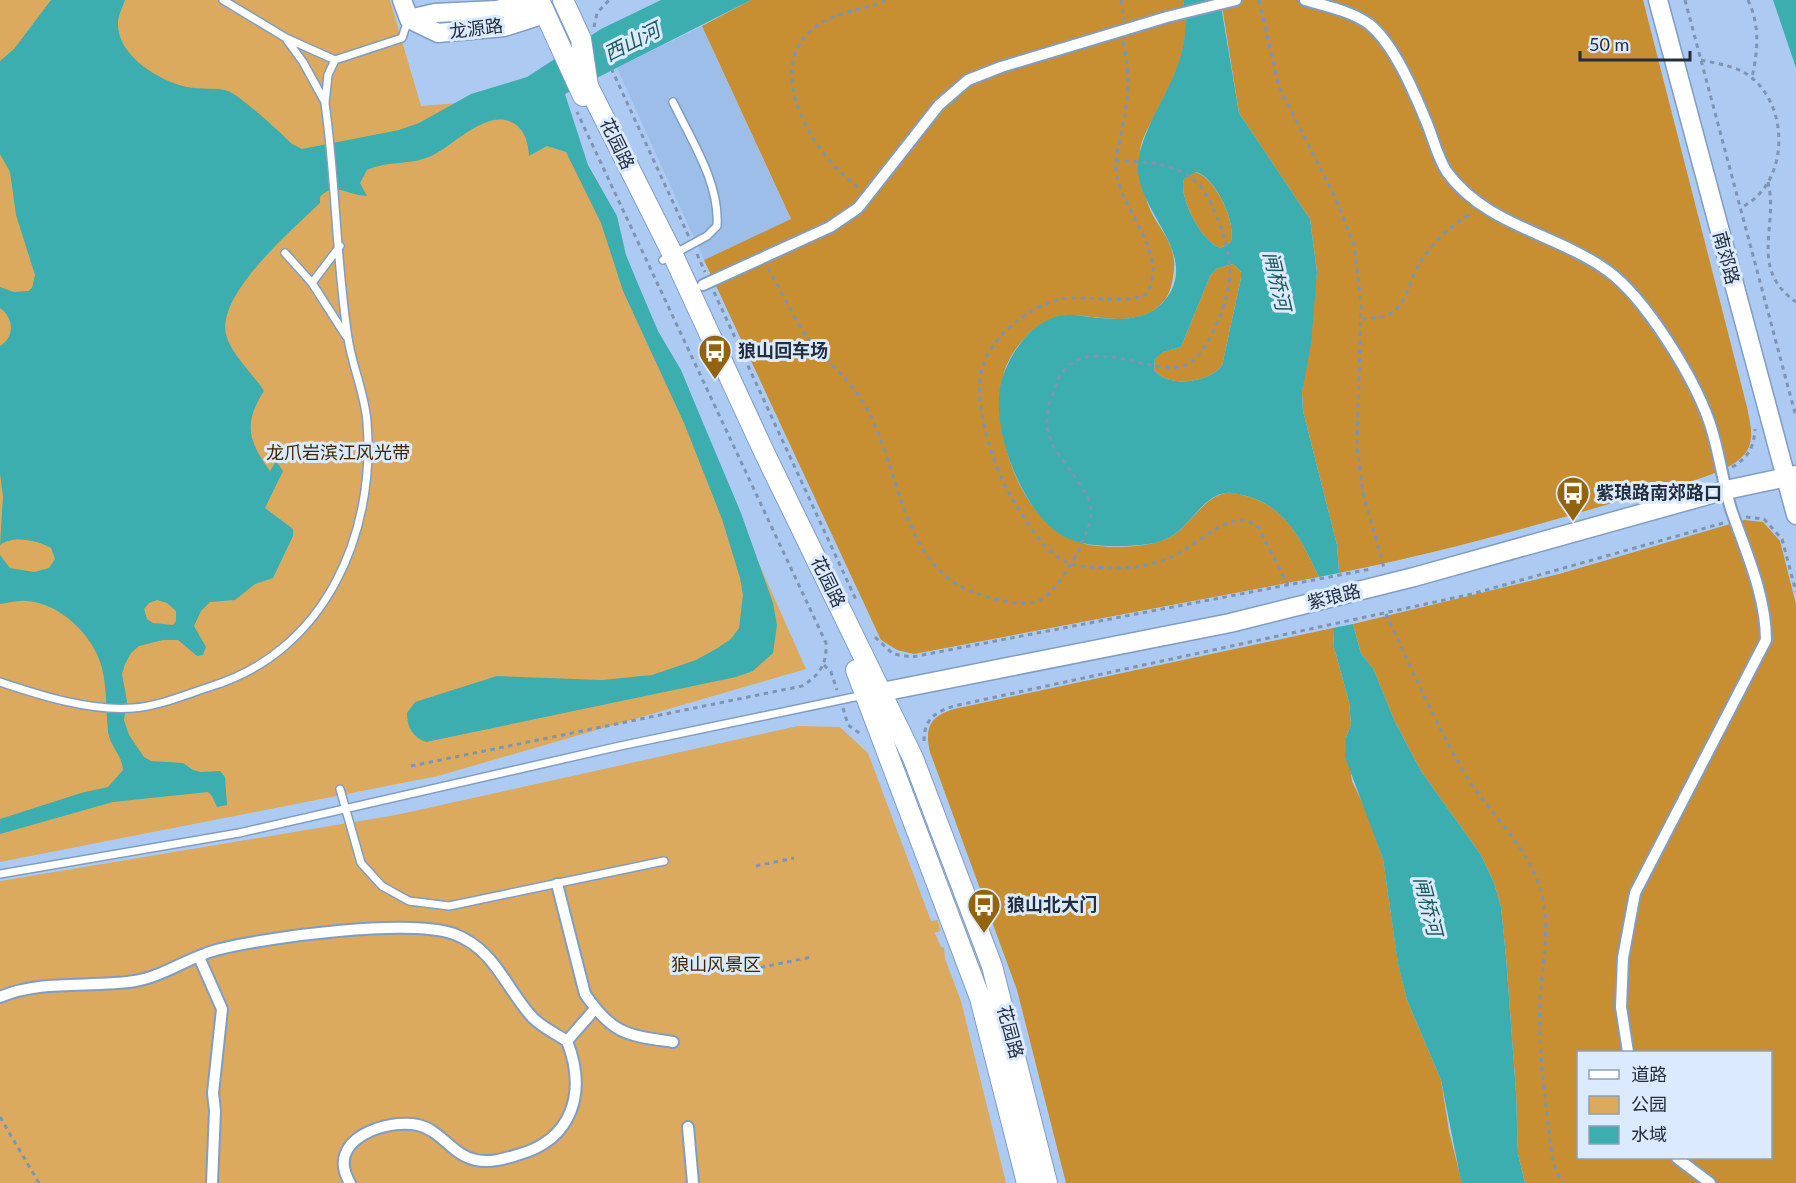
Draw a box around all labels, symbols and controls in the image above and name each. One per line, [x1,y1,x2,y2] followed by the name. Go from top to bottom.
[448,14,504,42] street label: 龙源路
[599,15,667,65] water label: 西山河
[1580,24,1690,62] scale bar
[1589,33,1629,55] text: 50 m
[596,114,640,173] street label: 花园路
[1709,229,1745,287] street label: 南郊路
[1260,249,1297,317] water label: 闸桥河
[697,333,733,380] bus stop icon: 狼山回车场
[738,339,828,361] place label: 狼山回车场
[266,441,410,463] park label: 龙爪岩滨江风光带
[1555,475,1591,522] bus stop icon: 紫琅路南郊路口
[1596,481,1722,503] place label: 紫琅路南郊路口
[807,552,851,611] street label: 花园路
[1305,579,1363,613] street label: 紫琅路
[1410,874,1449,942] water label: 闸桥河
[966,887,1002,934] bus stop icon: 狼山北大门
[1007,893,1097,915] place label: 狼山北大门
[671,953,761,975] park label: 狼山风景区
[993,1003,1029,1061] street label: 花园路
[1577,1051,1772,1159] legend
[1631,1063,1667,1085] text: 道路
[1631,1093,1667,1115] text: 公园
[1631,1123,1667,1145] text: 水域

